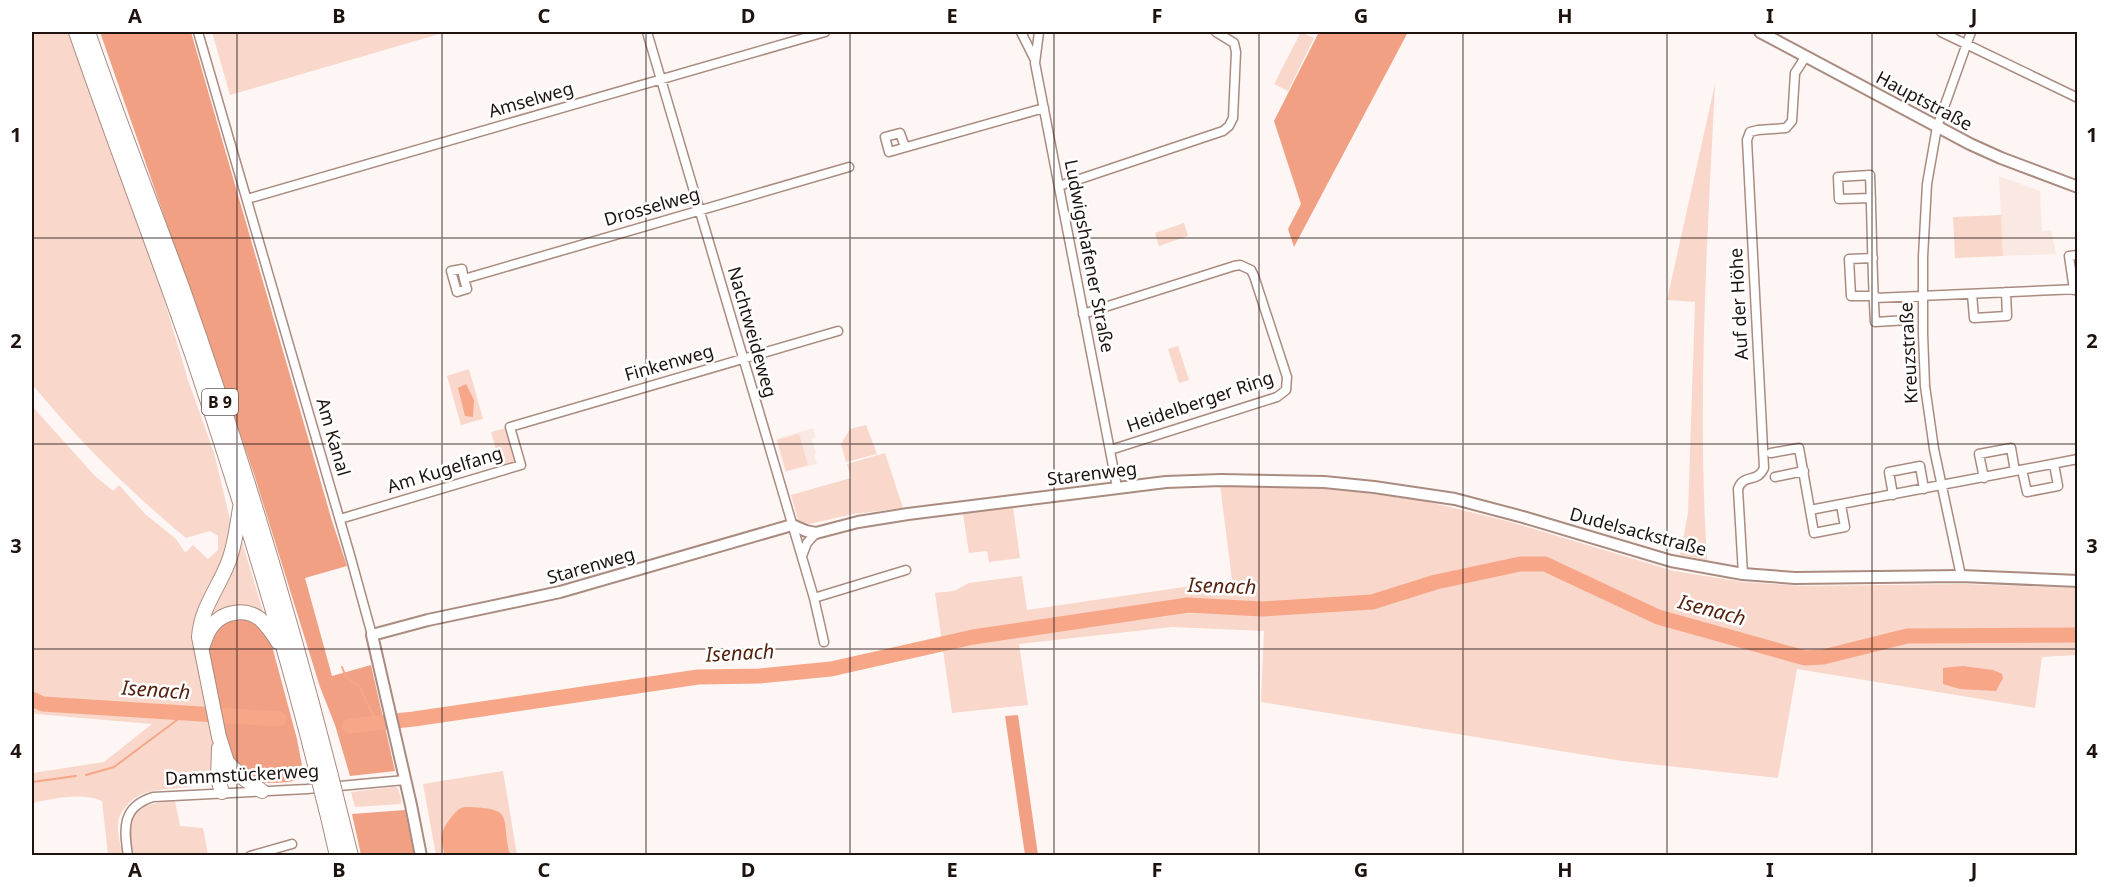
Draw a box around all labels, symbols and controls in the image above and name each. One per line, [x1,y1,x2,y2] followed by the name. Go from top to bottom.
[128,2,142,29] text: A
[332,2,346,29] text: B
[538,2,551,29] text: C
[741,2,755,29] text: D
[946,2,958,29] text: E
[1152,2,1162,29] text: F
[1354,2,1368,29] text: G
[1557,2,1573,29] text: H
[1766,2,1774,29] text: I
[1969,2,1977,29] text: J
[1872,65,1977,136] street label: Hauptstraße
[486,75,576,123] street label: Amselweg
[10,121,22,148] text: 1
[2086,121,2098,148] text: 1
[1059,157,1120,354] street label: Ludwigshafener Straße
[601,181,702,231] street label: Drosselweg
[1723,247,1753,361] street label: Auf der Höhe
[723,263,783,400] street label: Nachtweideweg
[1893,302,1923,404] street label: Kreuzstraße
[10,327,22,354] text: 2
[2086,327,2098,354] text: 2
[621,338,716,386] street label: Finkenweg
[1123,365,1276,437] street label: Heidelberger Ring
[202,389,238,415] road number: B 9
[311,395,357,479] street label: Am Kanal
[384,440,505,498] street label: Am Kugelfang
[1046,456,1138,490] street label: Starenweg
[1567,501,1709,561] street label: Dudelsackstraße
[10,532,22,559] text: 3
[2086,532,2098,559] text: 3
[544,541,637,589] street label: Starenweg
[1186,571,1257,600] water label: Isenach
[1674,587,1749,631] water label: Isenach
[704,637,775,668] water label: Isenach
[120,674,191,705] water label: Isenach
[10,737,22,764] text: 4
[2086,737,2098,764] text: 4
[164,758,320,790] street label: Dammstückerweg
[128,856,142,883] text: A
[332,856,346,883] text: B
[538,856,551,883] text: C
[741,856,755,883] text: D
[946,856,958,883] text: E
[1152,856,1162,883] text: F
[1354,856,1368,883] text: G
[1557,856,1573,883] text: H
[1766,856,1774,883] text: I
[1969,856,1977,883] text: J

